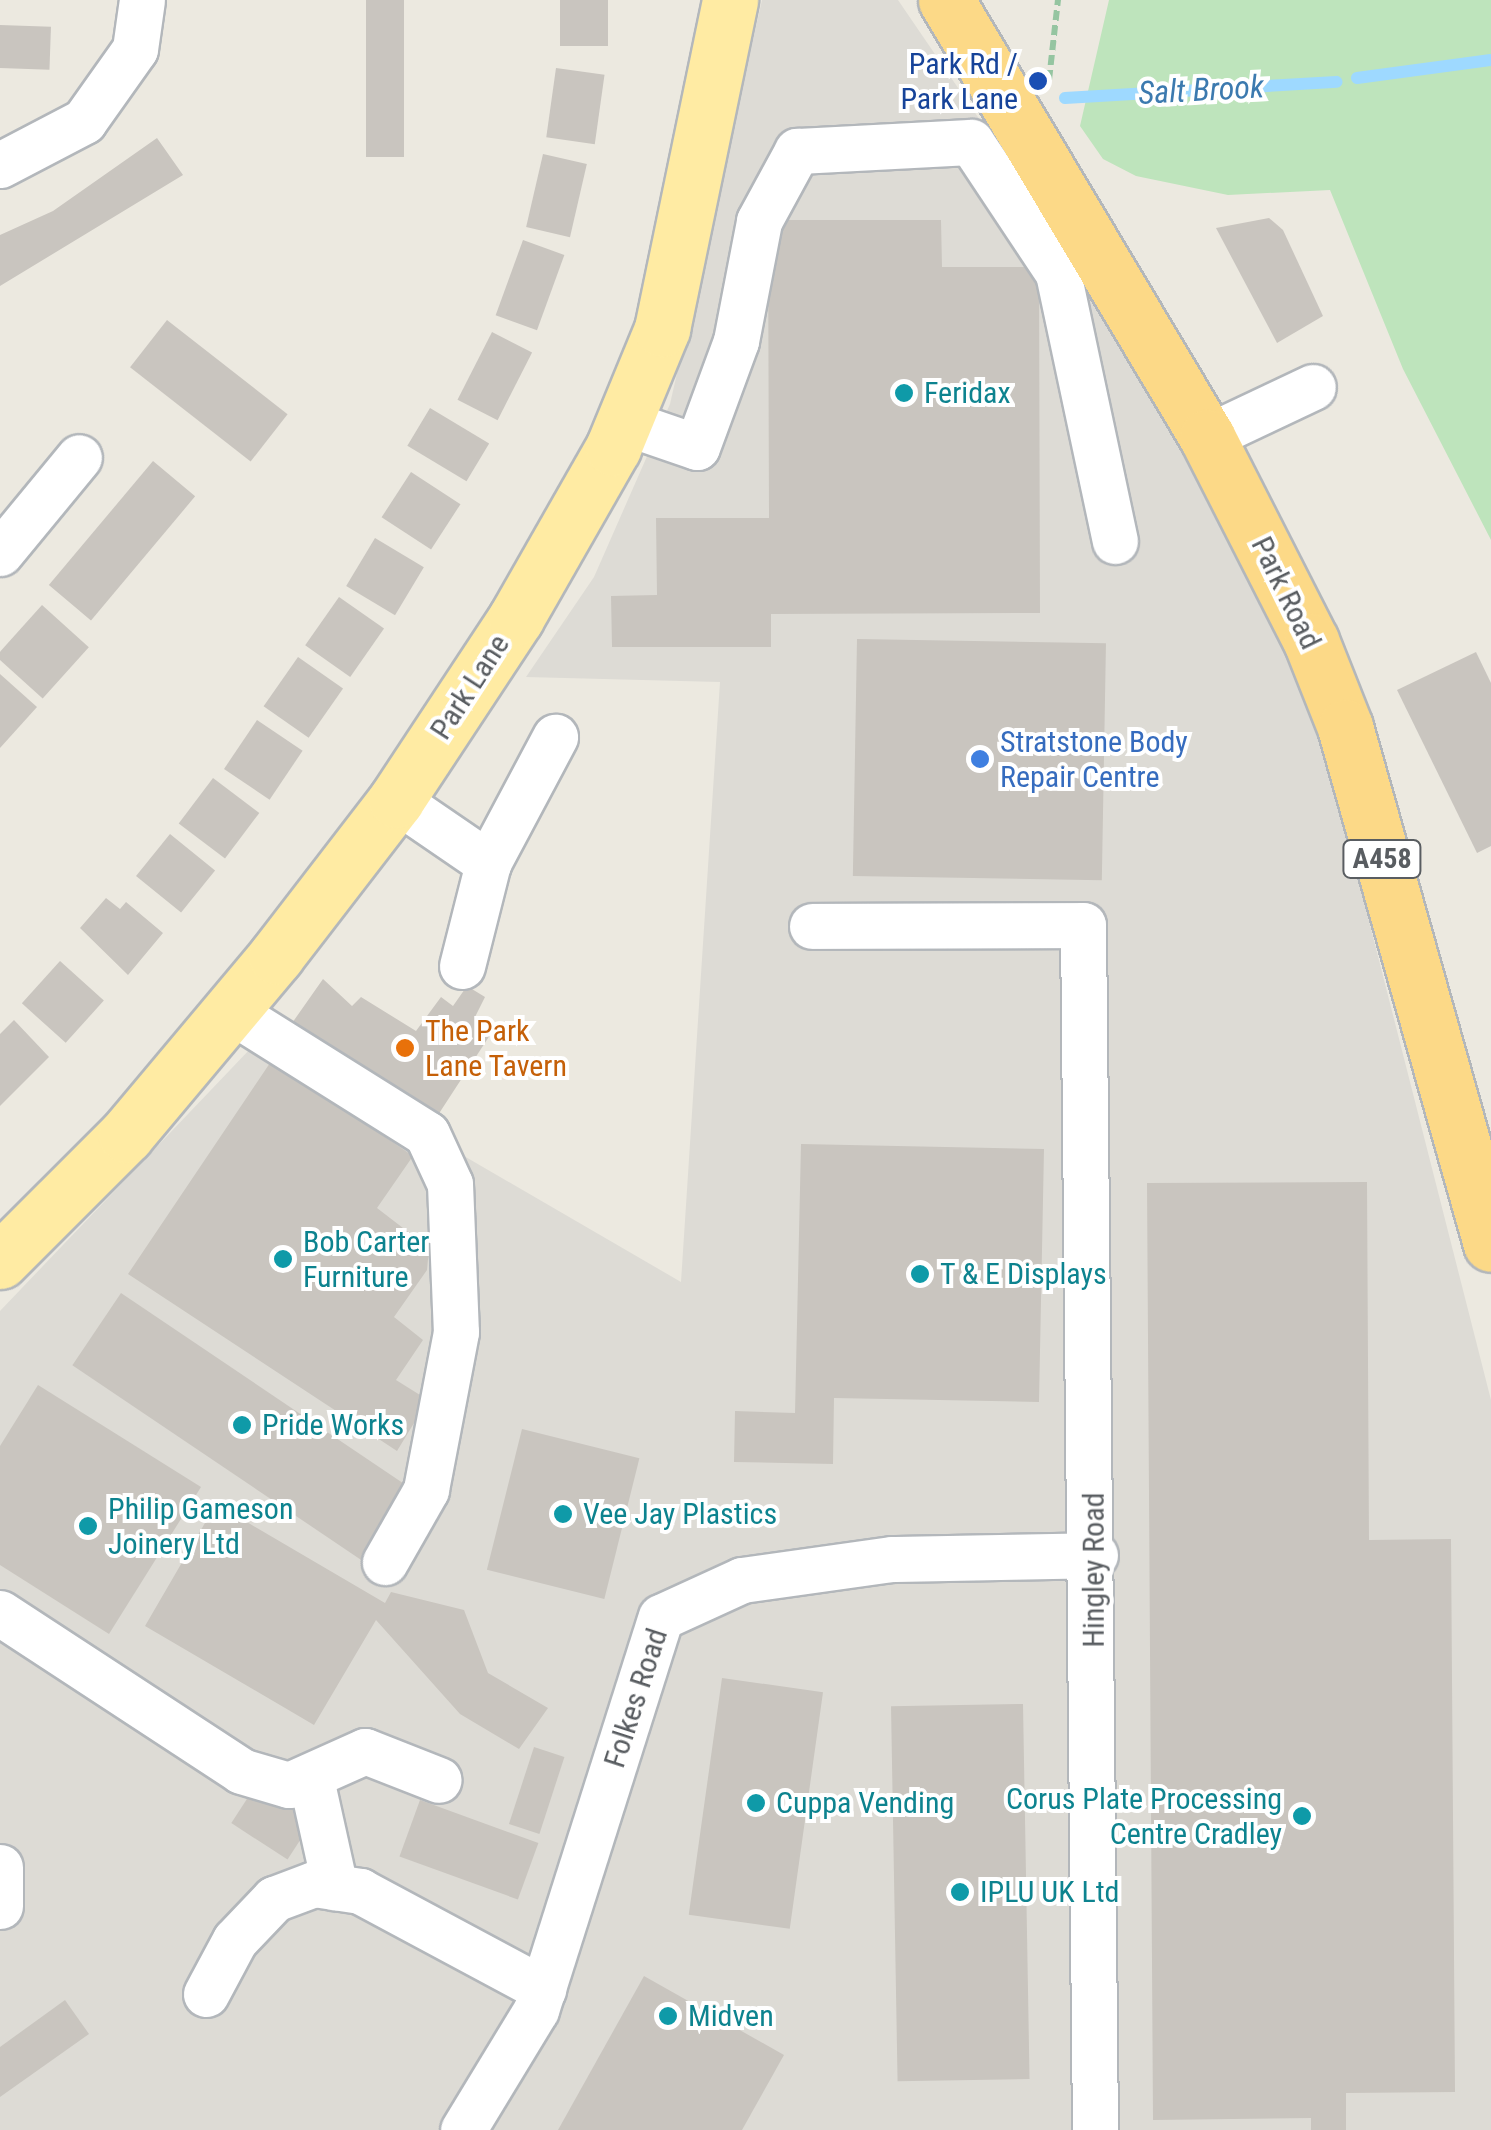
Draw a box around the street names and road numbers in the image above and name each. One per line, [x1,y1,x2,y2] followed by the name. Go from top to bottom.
[1243,531,1329,655] street label: Park Road
[423,628,517,746] street label: Park Lane
[1342,836,1422,882] road number: A458
[1076,1492,1112,1648] street label: Hingley Road
[597,1624,675,1772] street label: Folkes Road

